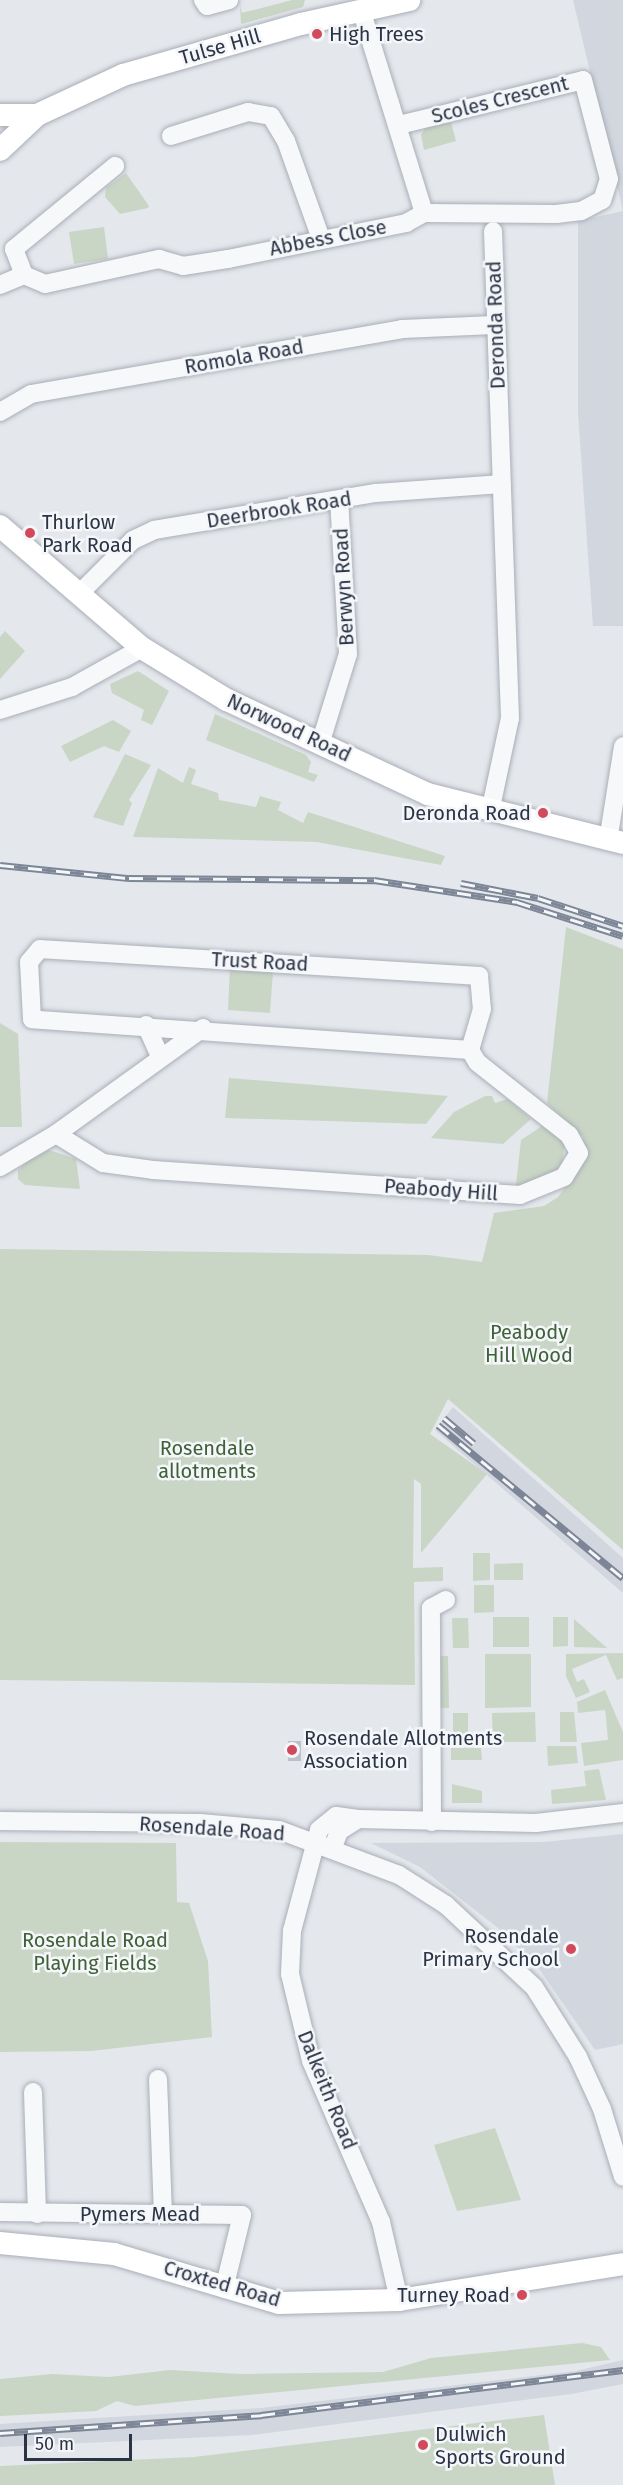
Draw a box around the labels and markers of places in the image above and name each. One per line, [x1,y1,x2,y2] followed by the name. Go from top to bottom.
[329,22,424,46] place label: High Trees
[310,27,324,41] marker: High Trees
[42,510,133,557] place label: Thurlow Park Road
[23,526,37,540] marker: Thurlow Park Road
[402,801,531,825] place label: Deronda Road
[536,806,550,820] marker: Deronda Road
[304,1726,502,1773] place label: Rosendale Allotments Association
[285,1743,299,1757] marker: Rosendale Allotments Association
[422,1925,559,1972] place label: Rosendale Primary School
[564,1942,578,1956] marker: Rosendale Primary School
[397,2283,510,2307] place label: Turney Road
[515,2288,529,2302] marker: Turney Road
[435,2422,566,2469] place label: Dulwich Sports Ground
[416,2438,430,2452] marker: Dulwich Sports Ground

